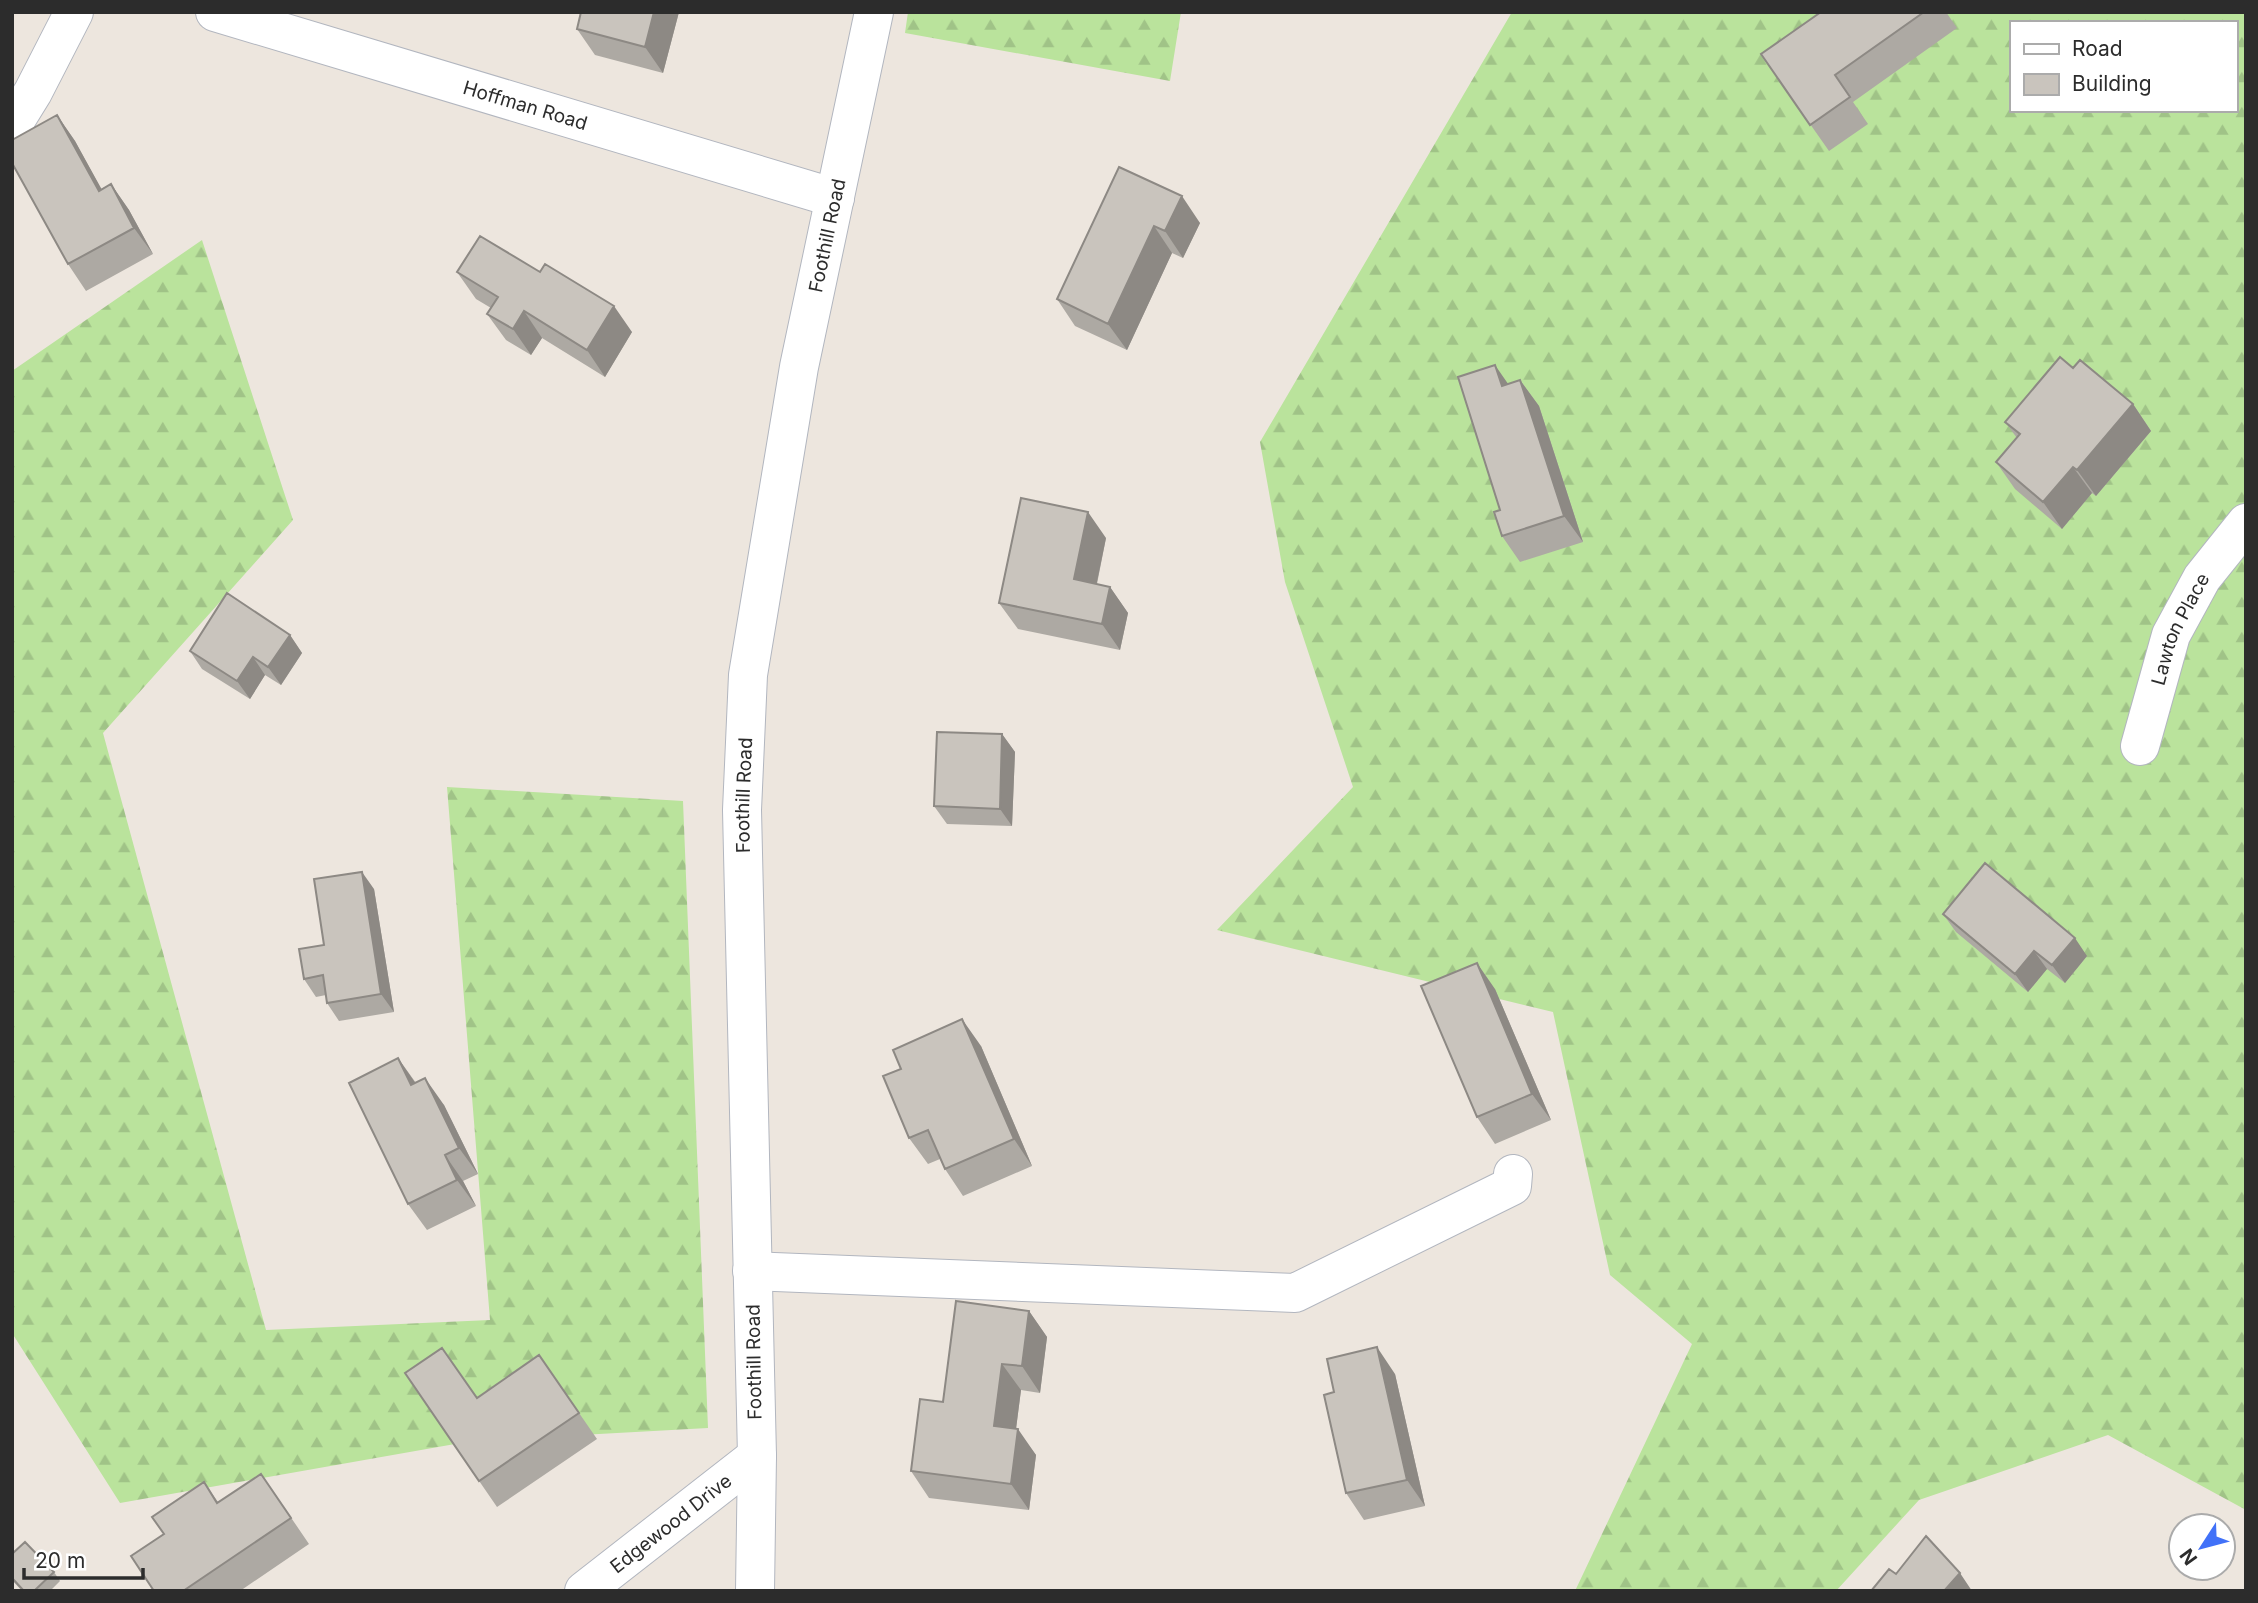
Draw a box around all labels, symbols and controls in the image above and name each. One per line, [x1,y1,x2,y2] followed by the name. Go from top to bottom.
[2010,21,2237,112] legend
[2072,36,2123,61] text: Road
[2072,71,2152,96] text: Building
[460,76,590,135] street label: Hoffman Road
[804,176,850,294] street label: Foothill Road
[2146,569,2214,688] street label: Lawton Place
[730,737,757,853] street label: Foothill Road
[741,1304,767,1420] street label: Foothill Road
[605,1469,736,1578] street label: Edgewood Drive
[2167,1512,2237,1582] north arrow
[24,1536,144,1580] scale bar
[2175,1544,2202,1569] text: N
[35,1548,85,1573] text: 20 m

